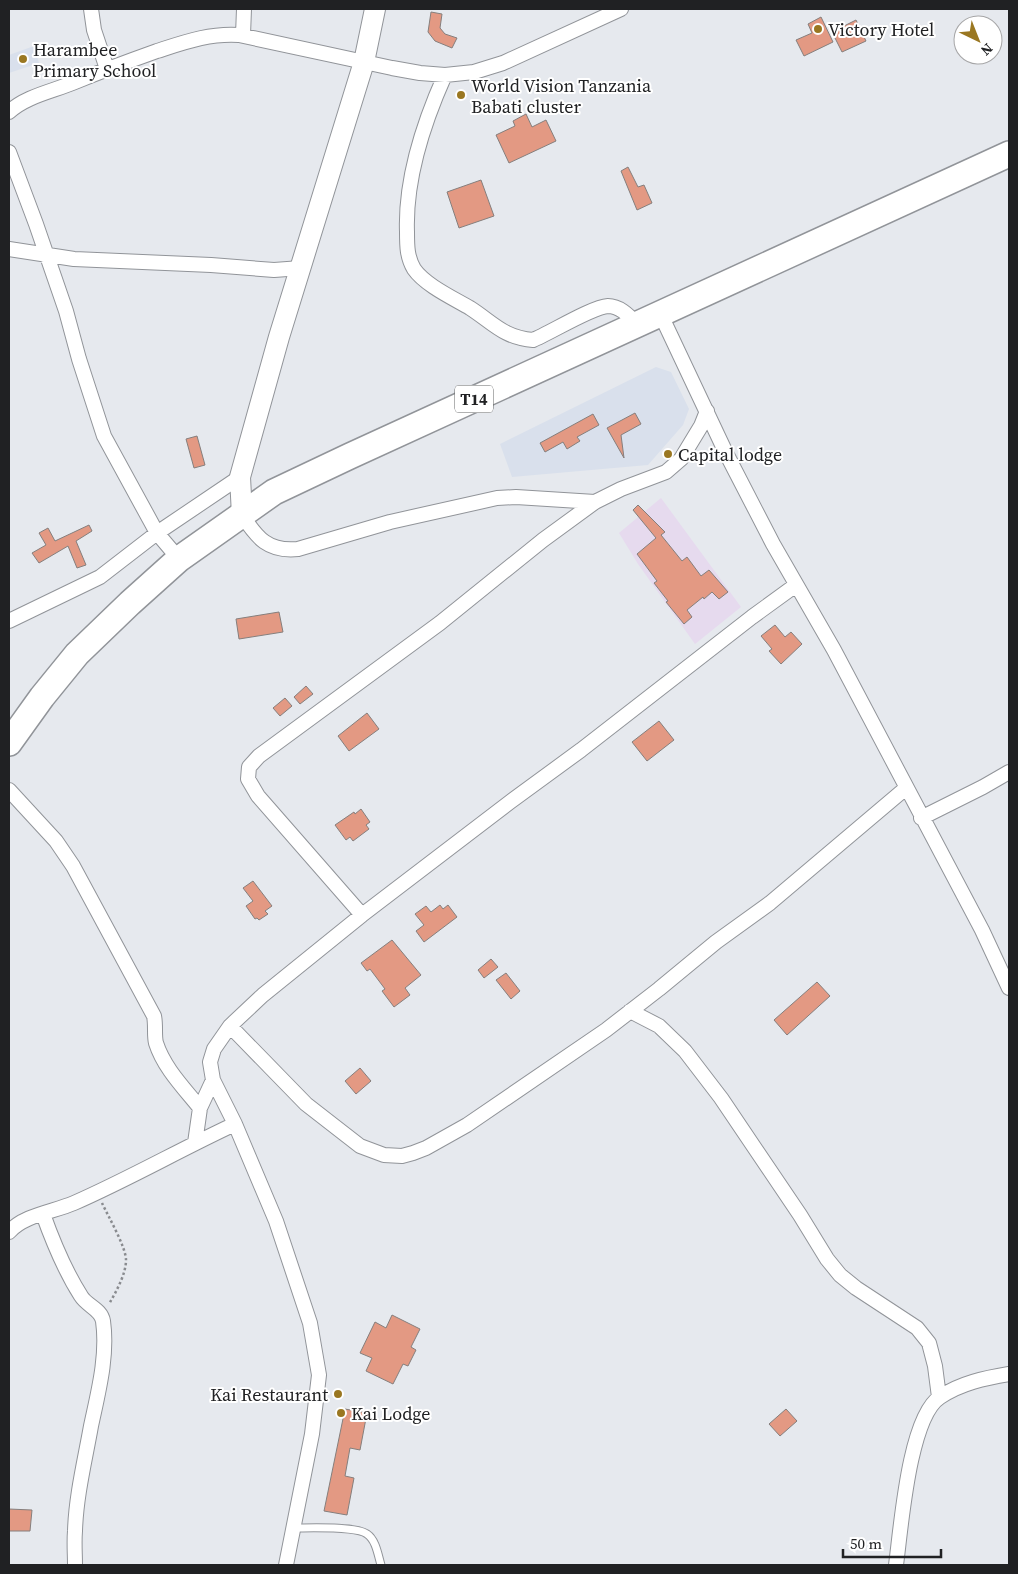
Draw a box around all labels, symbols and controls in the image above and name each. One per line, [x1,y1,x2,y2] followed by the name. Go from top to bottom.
[953,15,1003,65] north arrow
[828,17,934,42] place label: Victory Hotel
[812,23,824,35] marker: Victory Hotel
[33,37,156,83] place label: Harambee Primary School
[976,39,997,60] text: N
[17,53,29,65] marker: Harambee Primary School
[471,73,652,119] place label: World Vision Tanzania Babati cluster
[455,89,467,101] marker: World Vision Tanzania Babati cluster
[455,386,493,412] road number: T14
[678,442,782,467] place label: Capital lodge
[662,448,674,460] marker: Capital lodge
[210,1382,328,1407] place label: Kai Restaurant
[332,1388,344,1400] marker: Kai Restaurant
[351,1401,431,1426] place label: Kai Lodge
[335,1407,347,1419] marker: Kai Lodge
[843,1526,940,1558] scale bar
[850,1533,882,1554] text: 50 m

